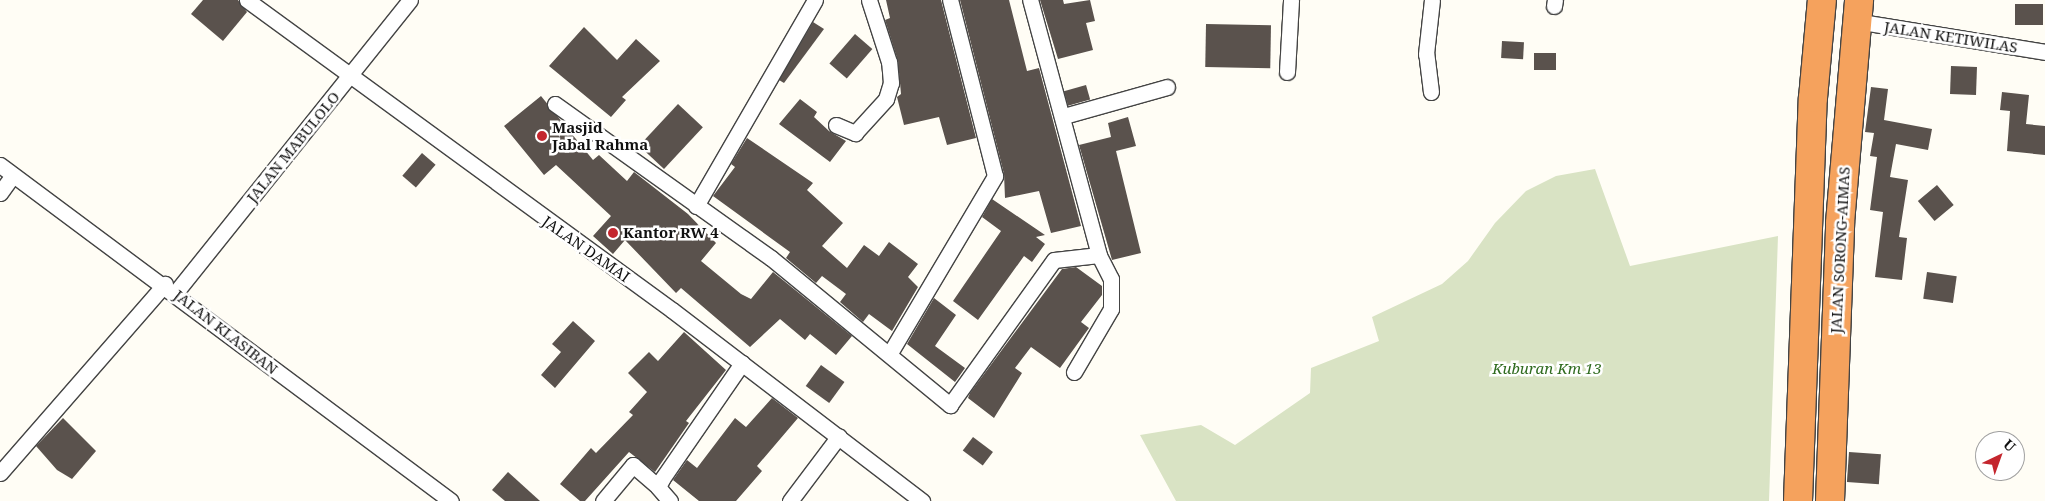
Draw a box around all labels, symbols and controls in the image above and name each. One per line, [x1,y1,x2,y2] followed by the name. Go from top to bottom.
[1883,18,2019,56] street label: JALAN KETIWILAS
[243,88,343,206] street label: JALAN MABULOLO
[552,118,648,153] place label: Masjid Jabal Rahma
[536,130,548,142] marker: Masjid Jabal Rahma
[1827,166,1853,334] street label: JALAN SORONG-AIMAS
[539,212,633,286] street label: JALAN DAMAI
[623,224,719,242] place label: Kantor RW 4
[607,227,619,239] marker: Kantor RW 4
[170,286,282,378] street label: JALAN KLASIBAN
[1492,360,1602,378] park label: Kuburan Km 13
[1975,431,2025,481] north arrow
[1999,435,2020,456] text: U

